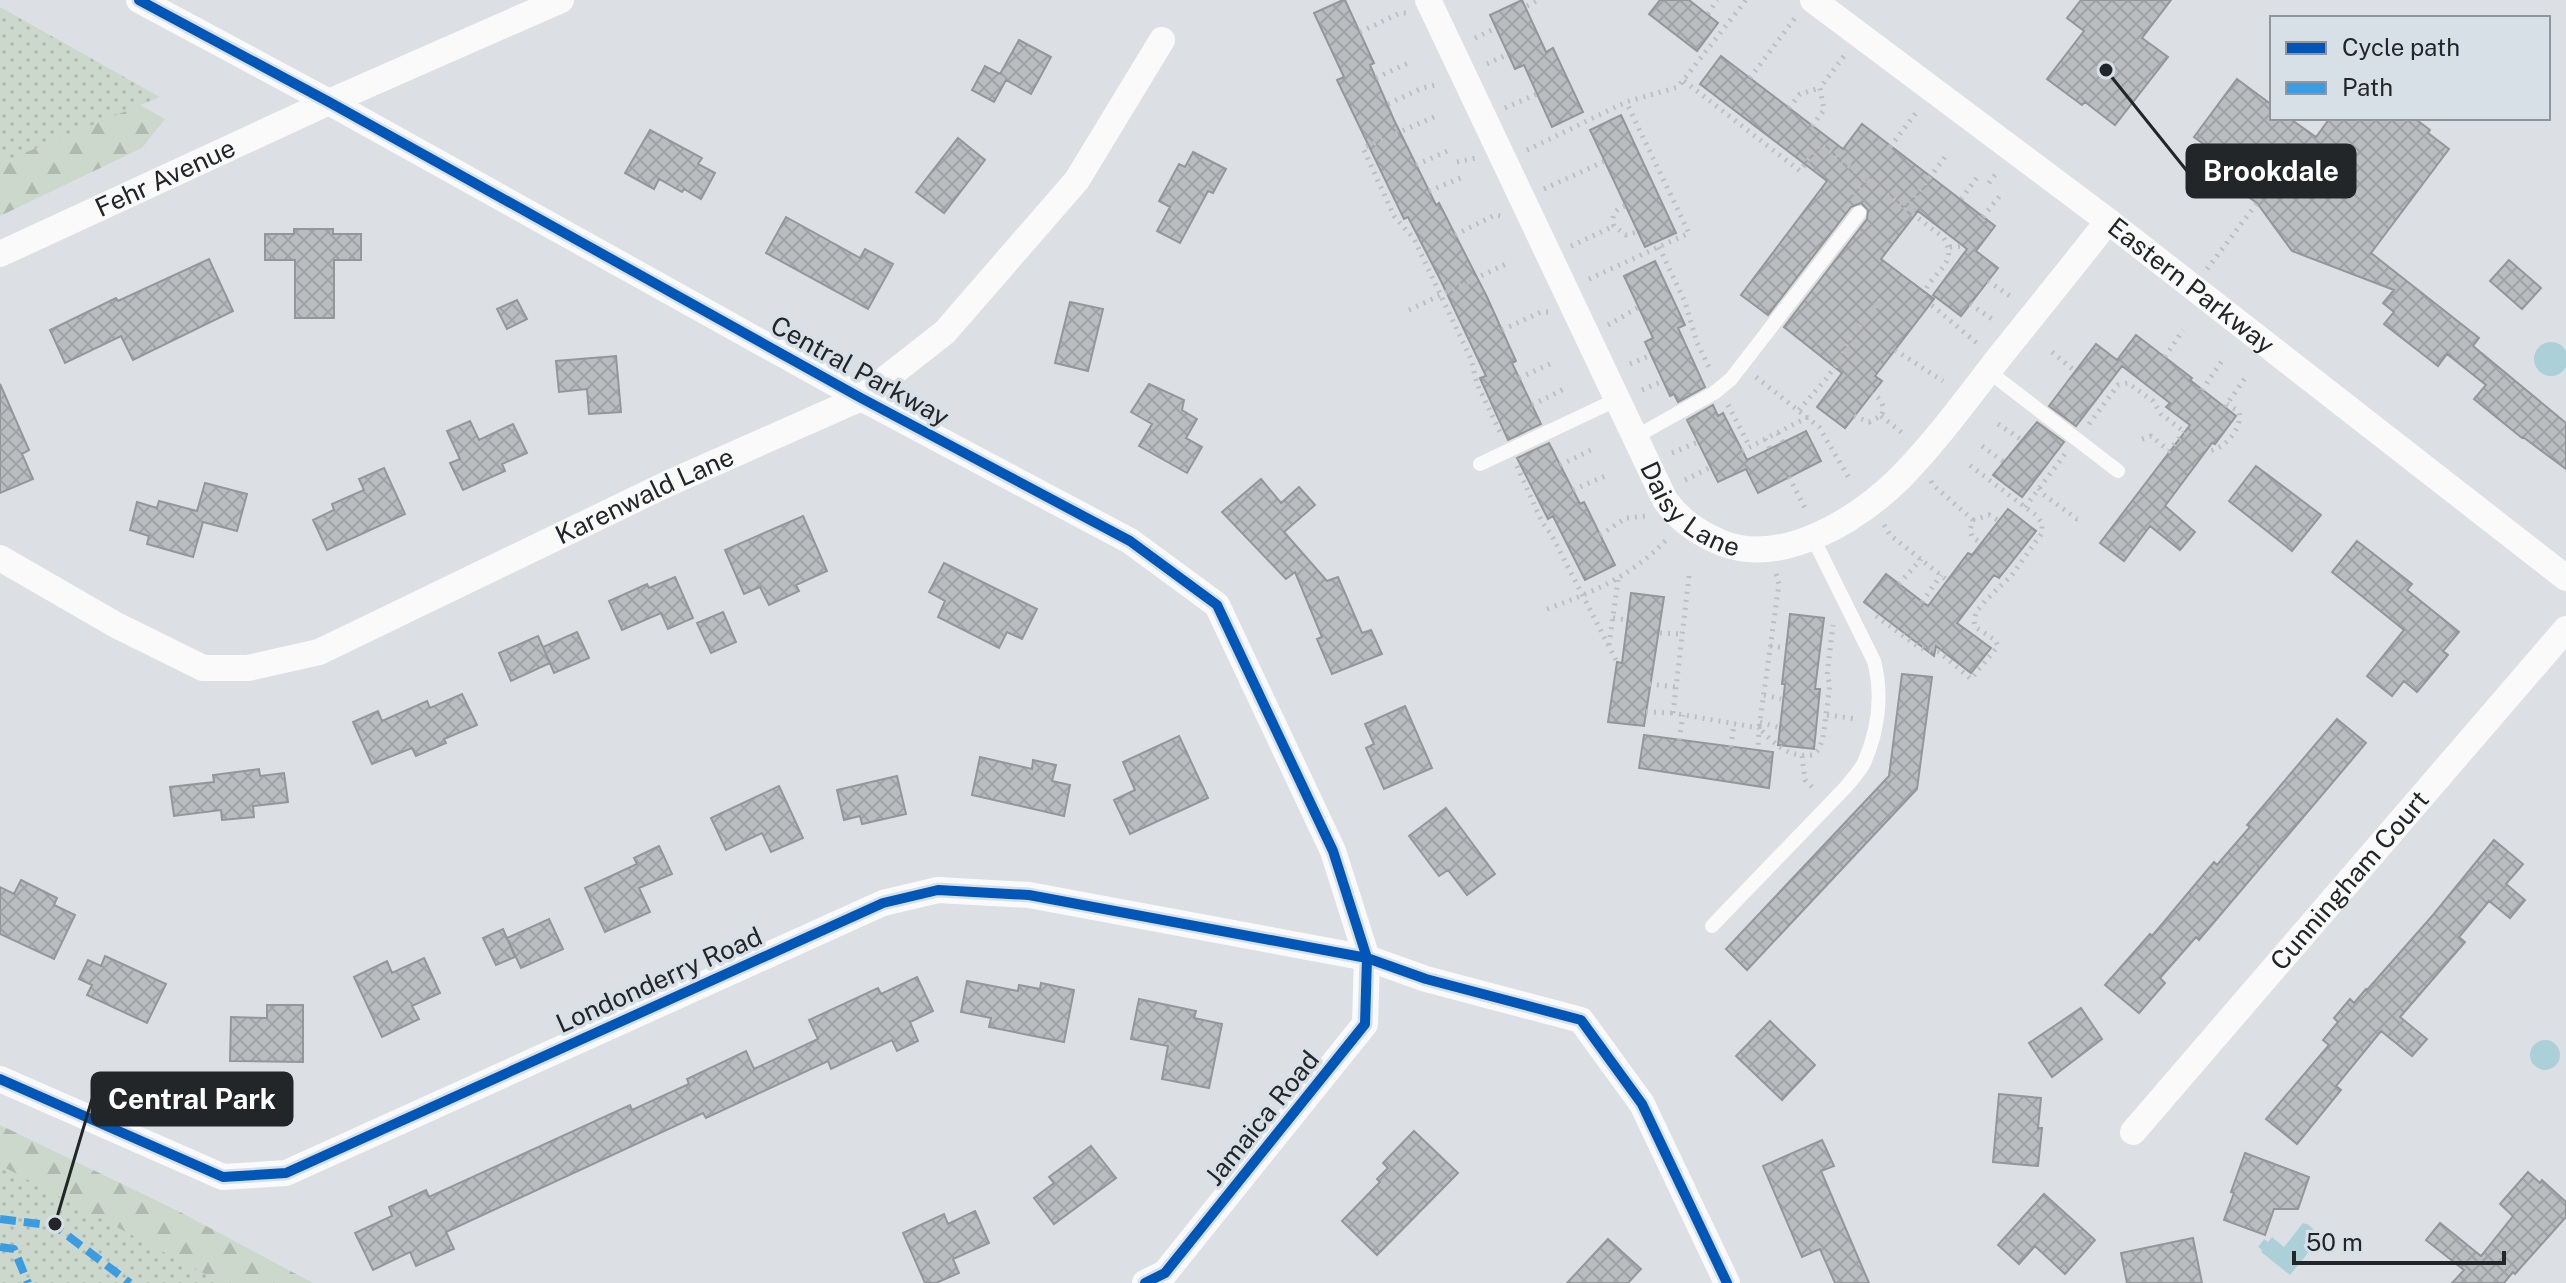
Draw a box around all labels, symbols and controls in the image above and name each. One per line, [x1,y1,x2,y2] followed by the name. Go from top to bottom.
[2270,16,2550,120] legend
[2342,33,2460,61] text: Cycle path
[2342,73,2393,101] text: Path
[90,132,240,223] street label: Fehr Avenue
[2187,145,2355,197] callout: Brookdale
[2203,154,2339,187] text: Brookdale
[2102,211,2281,360] street label: Eastern Parkway
[766,309,955,432] street label: Central Parkway
[550,440,738,551] street label: Karenwald Lane
[1634,456,1743,563] street label: Daisy Lane
[2263,784,2435,976] street label: Cunningham Court
[551,920,767,1039] street label: Londonderry Road
[1198,1044,1325,1191] street label: Jamaica Road
[92,1073,292,1125] callout: Central Park
[108,1082,276,1115] text: Central Park
[2294,1215,2504,1265] scale bar
[2306,1228,2363,1256] text: 50 m

